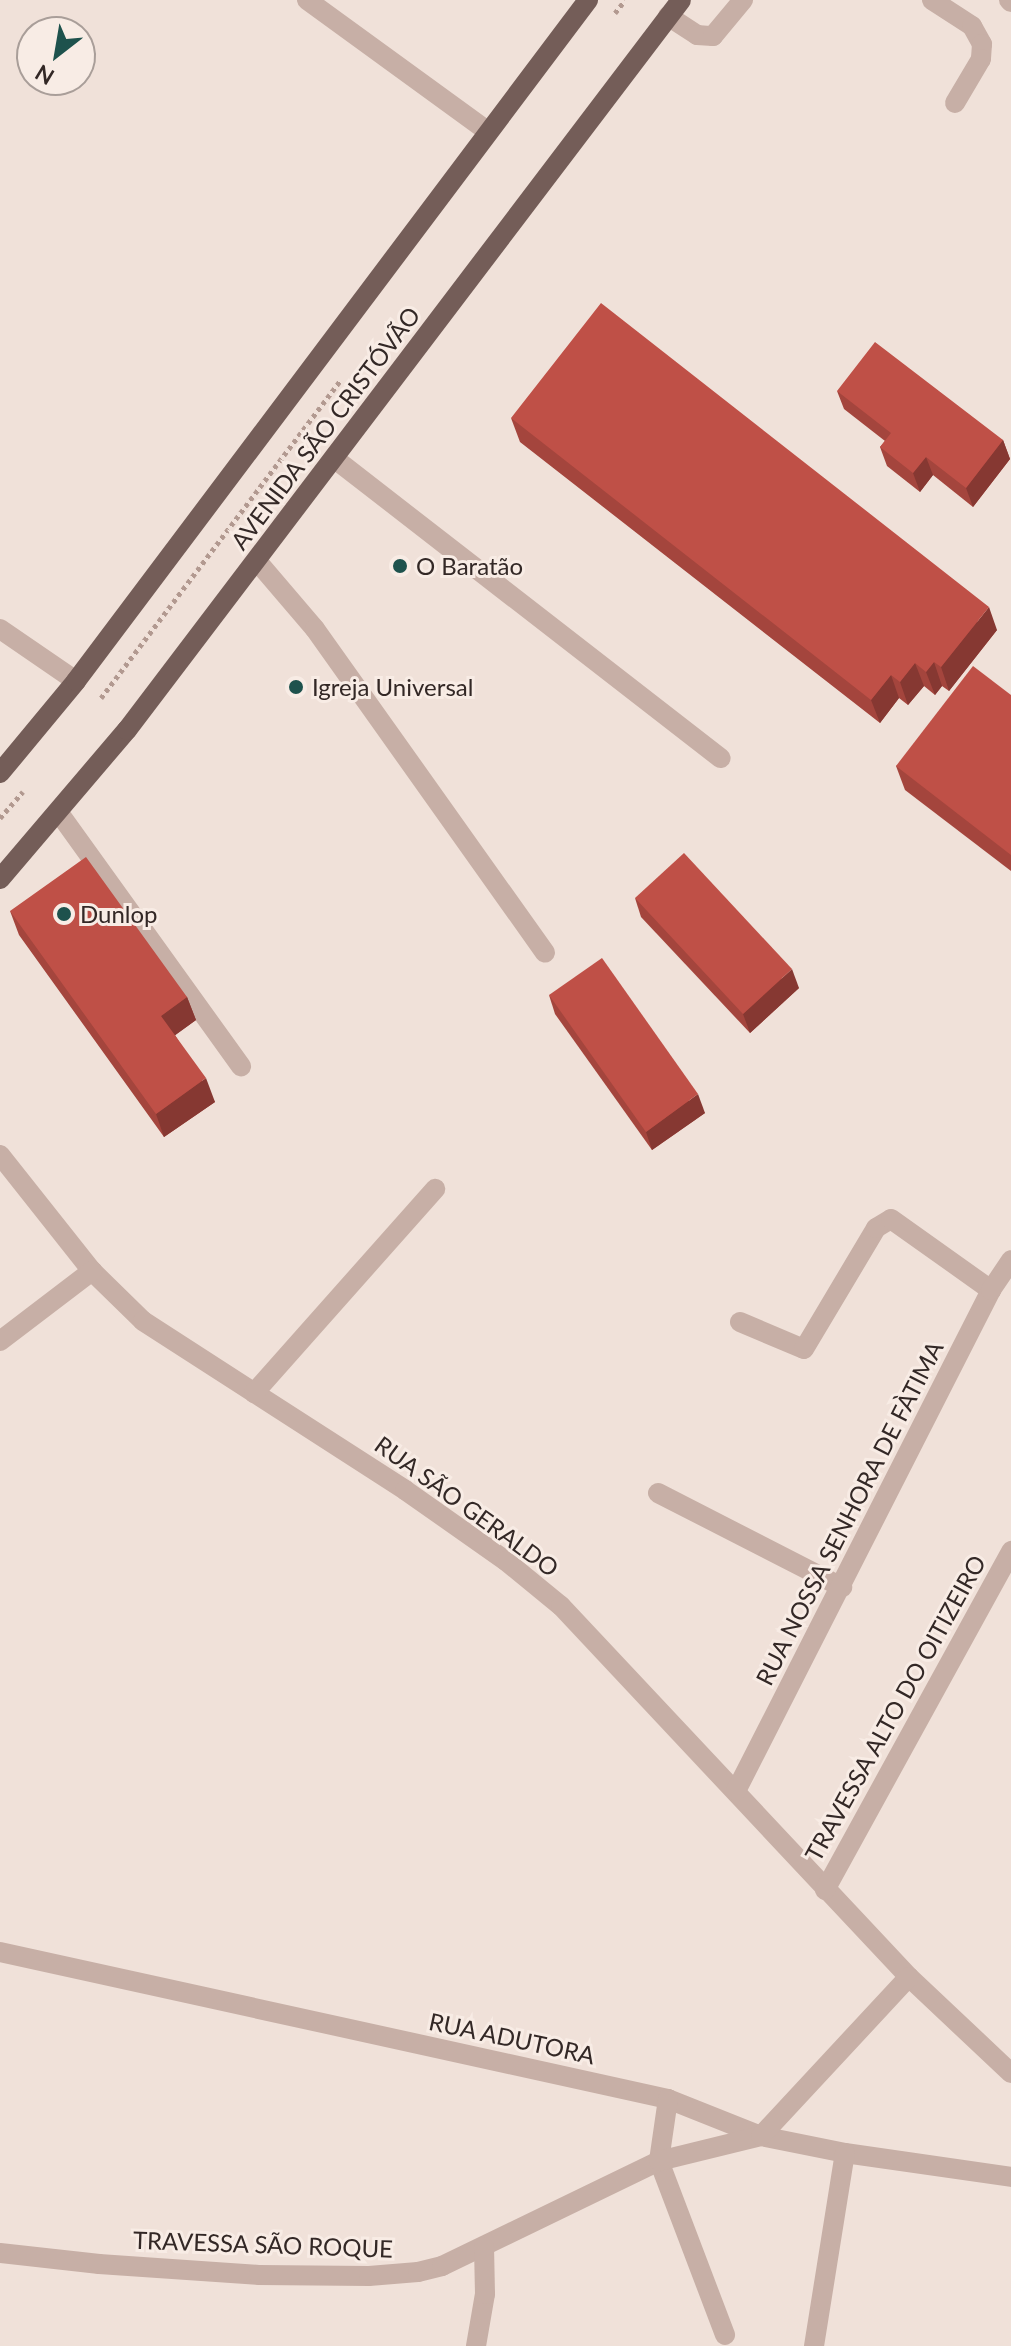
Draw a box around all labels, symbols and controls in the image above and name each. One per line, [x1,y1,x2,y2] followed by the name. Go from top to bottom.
[16,16,96,96] north arrow
[30,59,59,91] text: N
[224,301,426,555] street label: AVENIDA SÃO CRISTÓVÃO
[416,552,523,580] place label: O Baratão
[391,557,409,575] marker: O Baratão
[312,673,473,701] place label: Igreja Universal
[287,678,305,696] marker: Igreja Universal
[80,900,158,928] place label: Dunlop
[55,905,73,923] marker: Dunlop
[749,1335,949,1691] street label: RUA NOSSA SENHORA DE FÀTIMA
[369,1429,565,1583] street label: RUA SÃO GERALDO
[798,1549,992,1867] street label: TRAVESSA ALTO DO OITIZEIRO
[426,2006,598,2070] street label: RUA ADUTORA
[132,2225,394,2263] street label: TRAVESSA SÃO ROQUE

